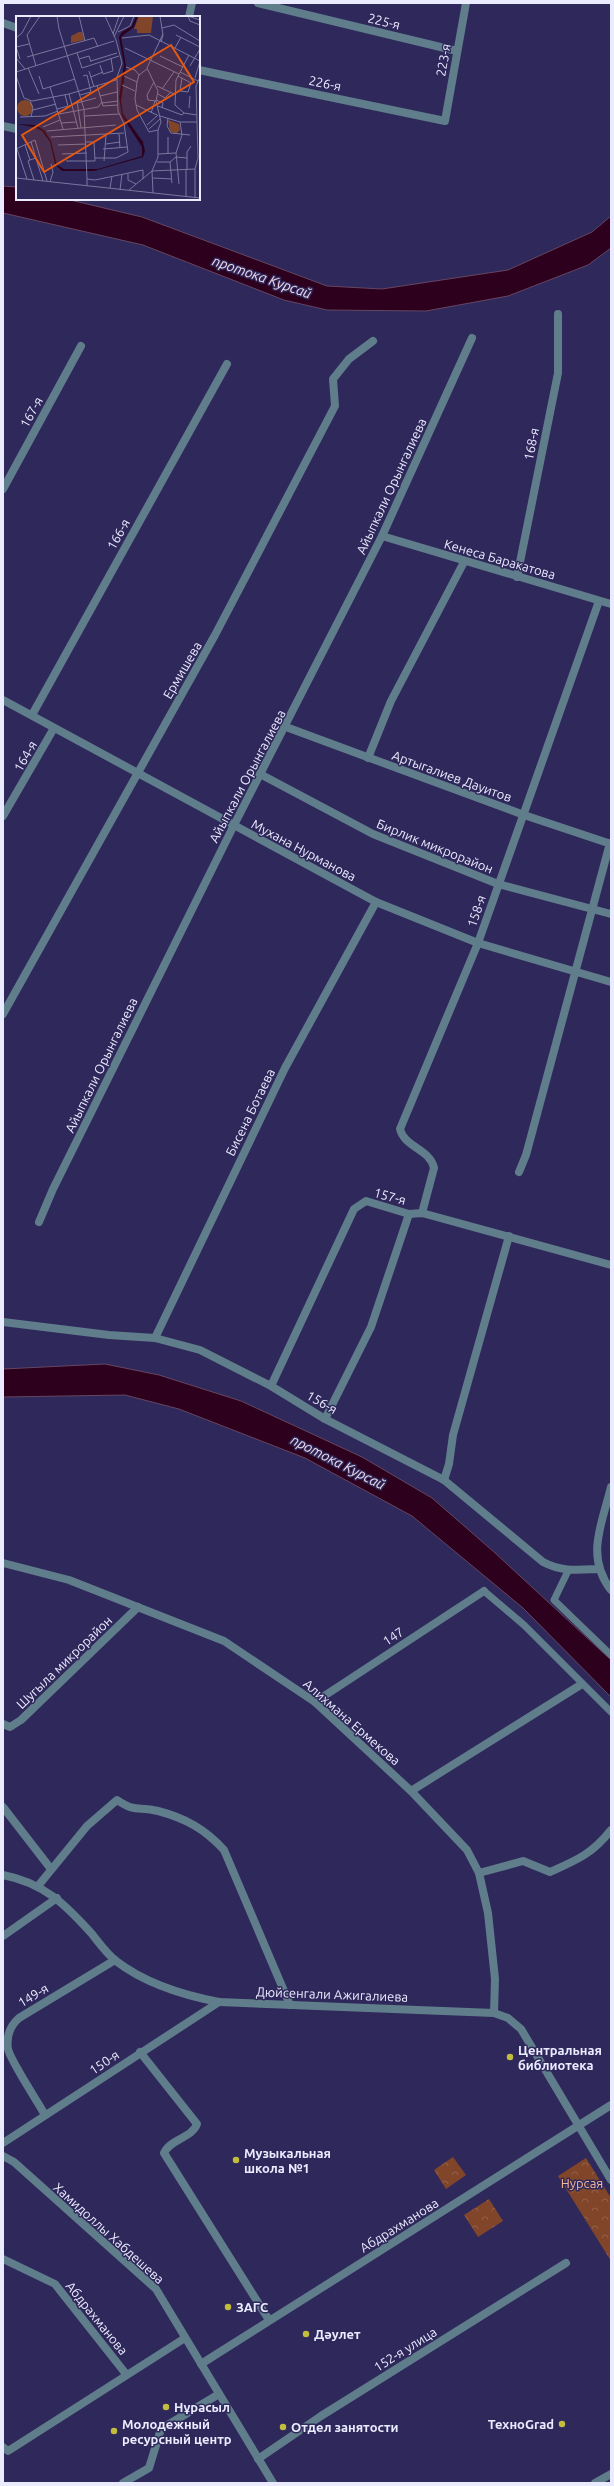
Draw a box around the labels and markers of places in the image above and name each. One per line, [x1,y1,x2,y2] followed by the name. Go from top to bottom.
[518,2043,602,2072] place label: Центральная библиотека
[505,2052,515,2062] marker: Центральная библиотека
[244,2146,331,2175] place label: Музыкальная школа №1
[231,2155,241,2165] marker: Музыкальная школа №1
[236,2300,269,2314] place label: ЗАГС
[223,2302,233,2312] marker: ЗАГС
[314,2327,361,2341] place label: Дәулет
[301,2329,311,2339] marker: Дәулет
[174,2400,230,2414] place label: Нұрасыл
[161,2402,171,2412] marker: Нұрасыл
[122,2417,232,2446] place label: Молодежный ресурсный центр
[488,2417,554,2431] place label: ТехноGrad
[557,2419,567,2429] marker: ТехноGrad
[291,2420,398,2434] place label: Отдел занятости
[278,2422,288,2432] marker: Отдел занятости
[109,2426,119,2436] marker: Молодежный ресурсный центр

